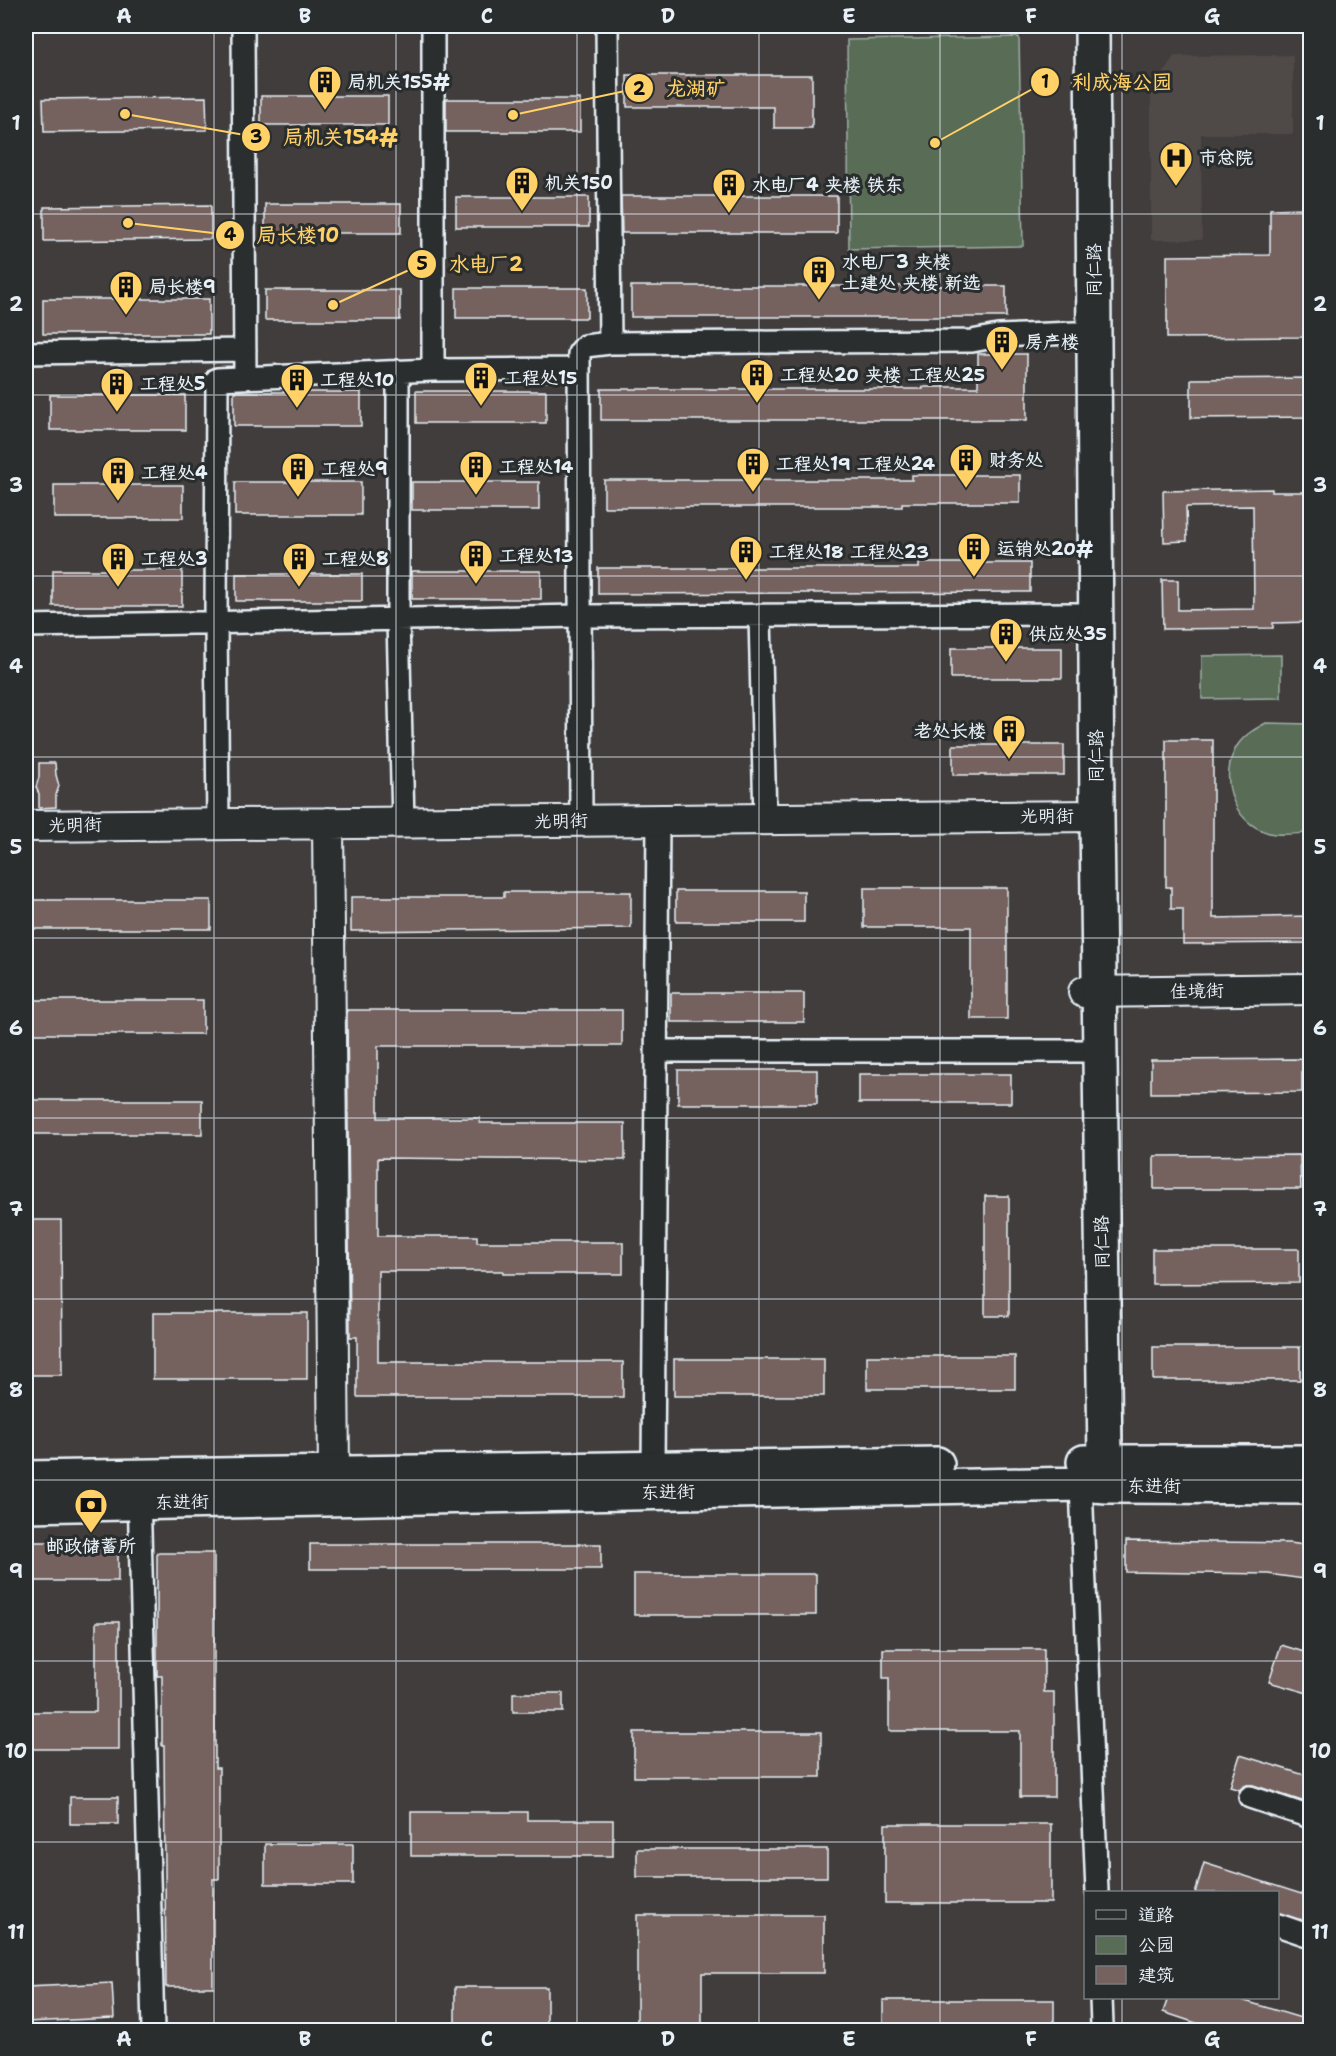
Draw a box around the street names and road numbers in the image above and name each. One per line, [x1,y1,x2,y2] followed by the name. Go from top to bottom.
[1082,243,1106,297] street label: 同仁路
[1084,729,1108,783] street label: 同仁路
[1020,804,1074,828] street label: 光明街
[534,809,588,833] street label: 光明街
[48,813,102,837] street label: 光明街
[1170,979,1224,1003] street label: 佳境街
[1090,1215,1114,1269] street label: 同仁路
[1127,1474,1181,1498] street label: 东进街
[641,1480,695,1504] street label: 东进街
[155,1490,209,1514] street label: 东进街

